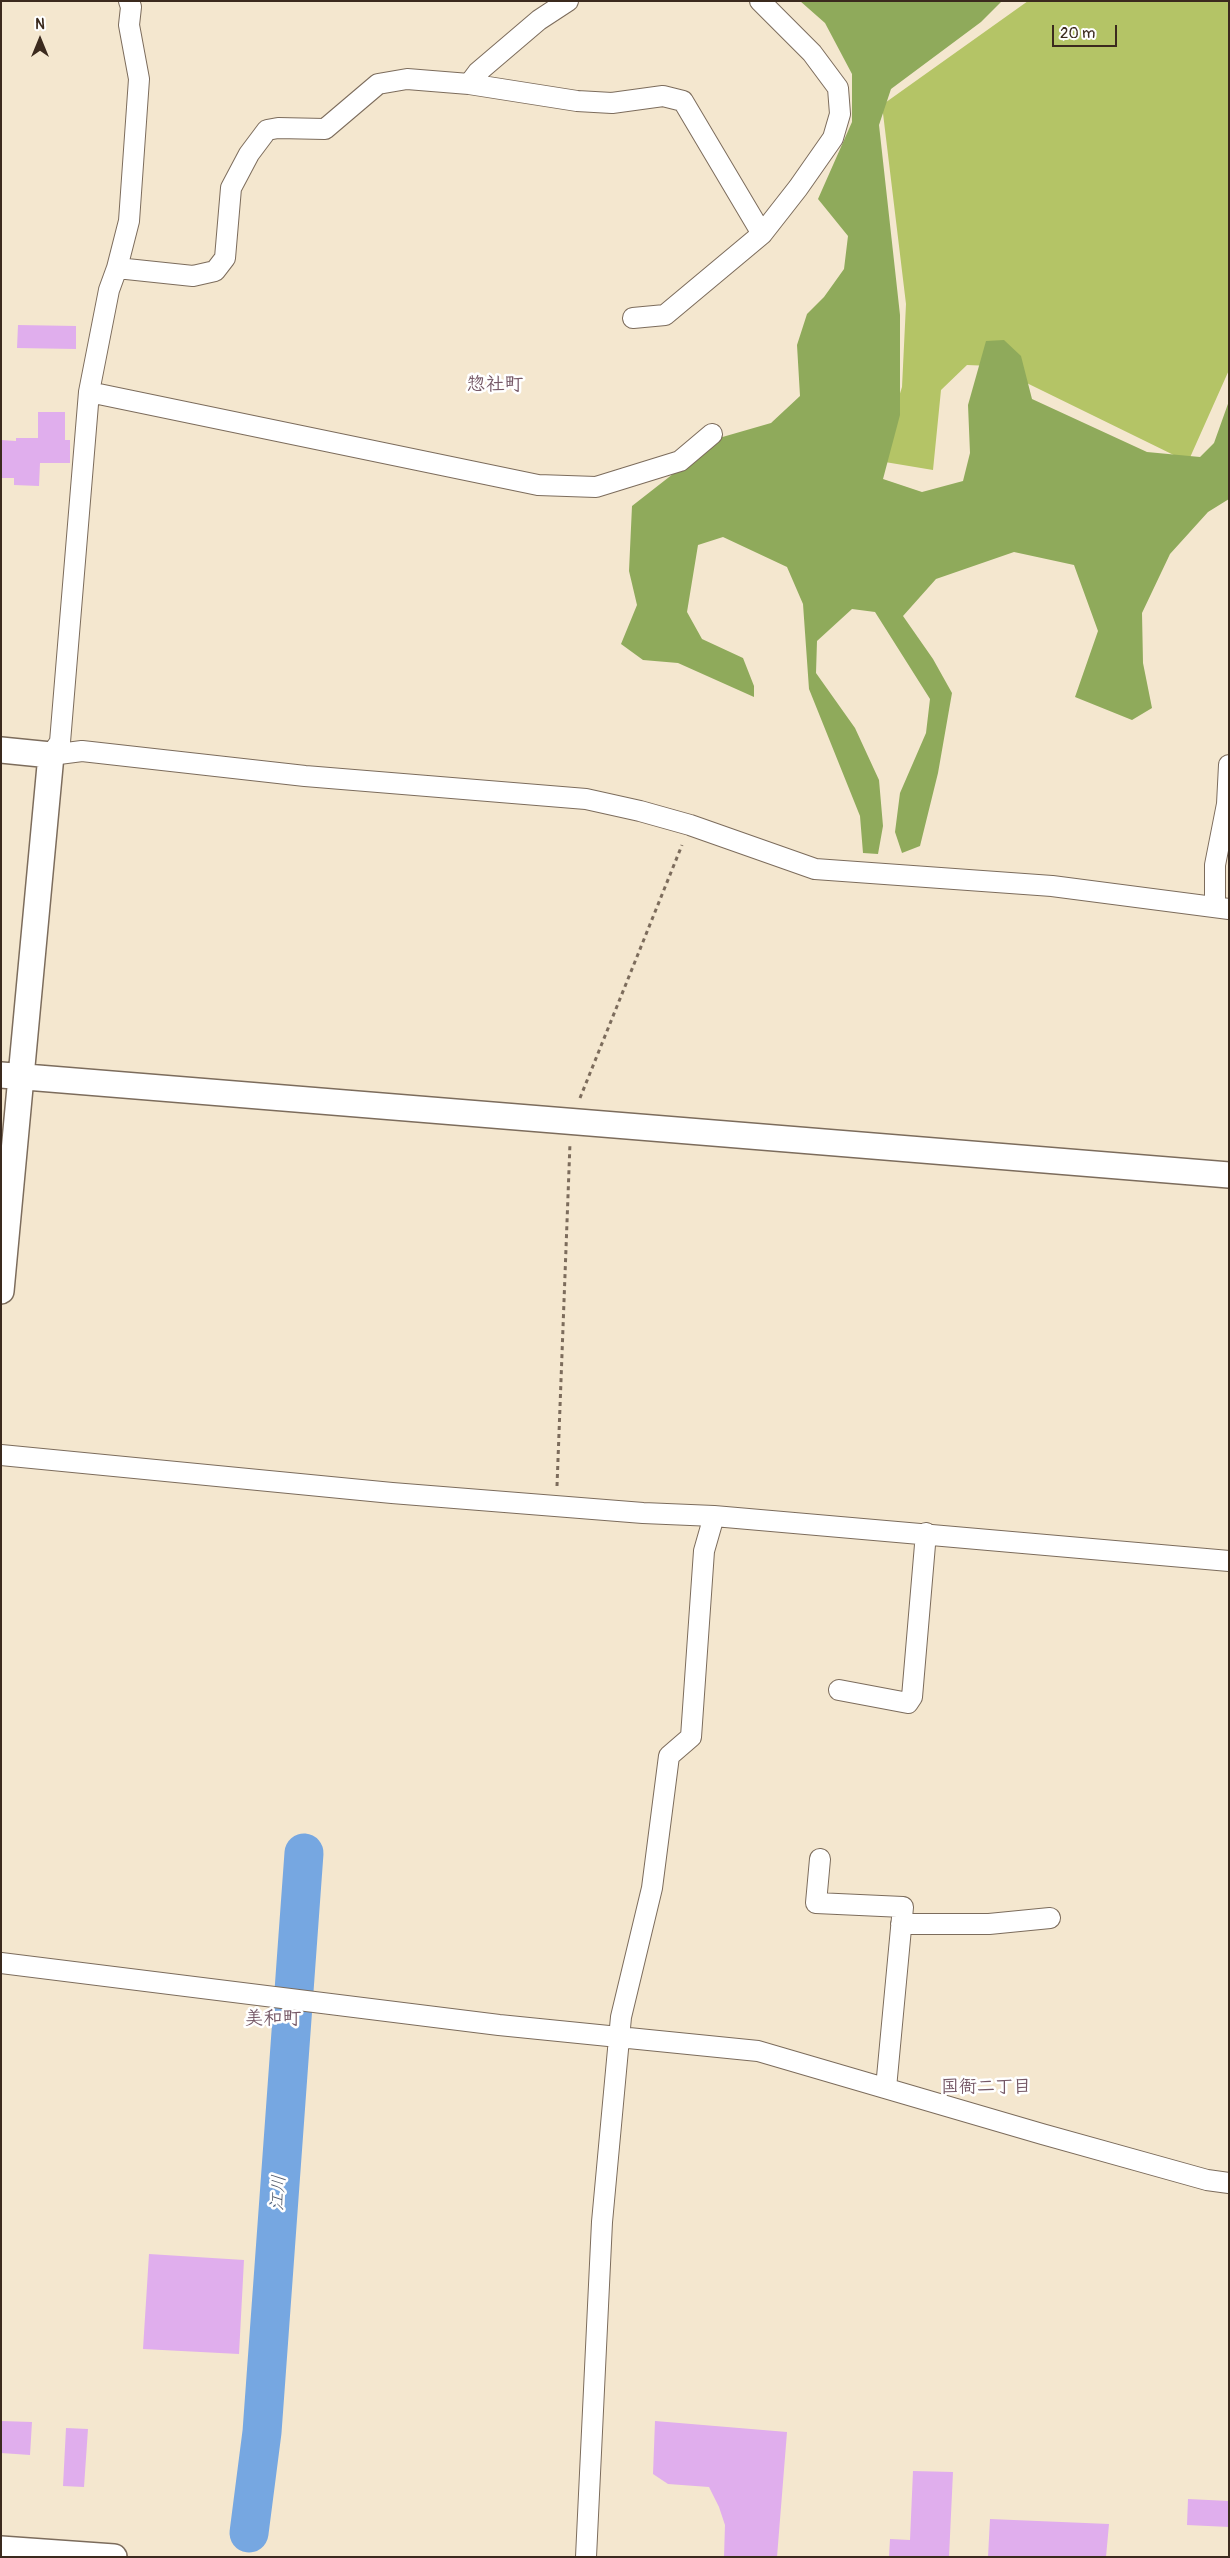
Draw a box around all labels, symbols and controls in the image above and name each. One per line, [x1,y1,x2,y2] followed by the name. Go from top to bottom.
[15,15,65,65] north arrow
[1055,15,1120,47] scale bar
[35,16,45,33] text: N
[1060,24,1095,43] text: 20 m
[467,374,523,396] district label: 惣社町
[245,2008,301,2030] district label: 美和町
[941,2076,1031,2098] district label: 国衙二丁目
[267,2174,291,2212] water label: 江川

